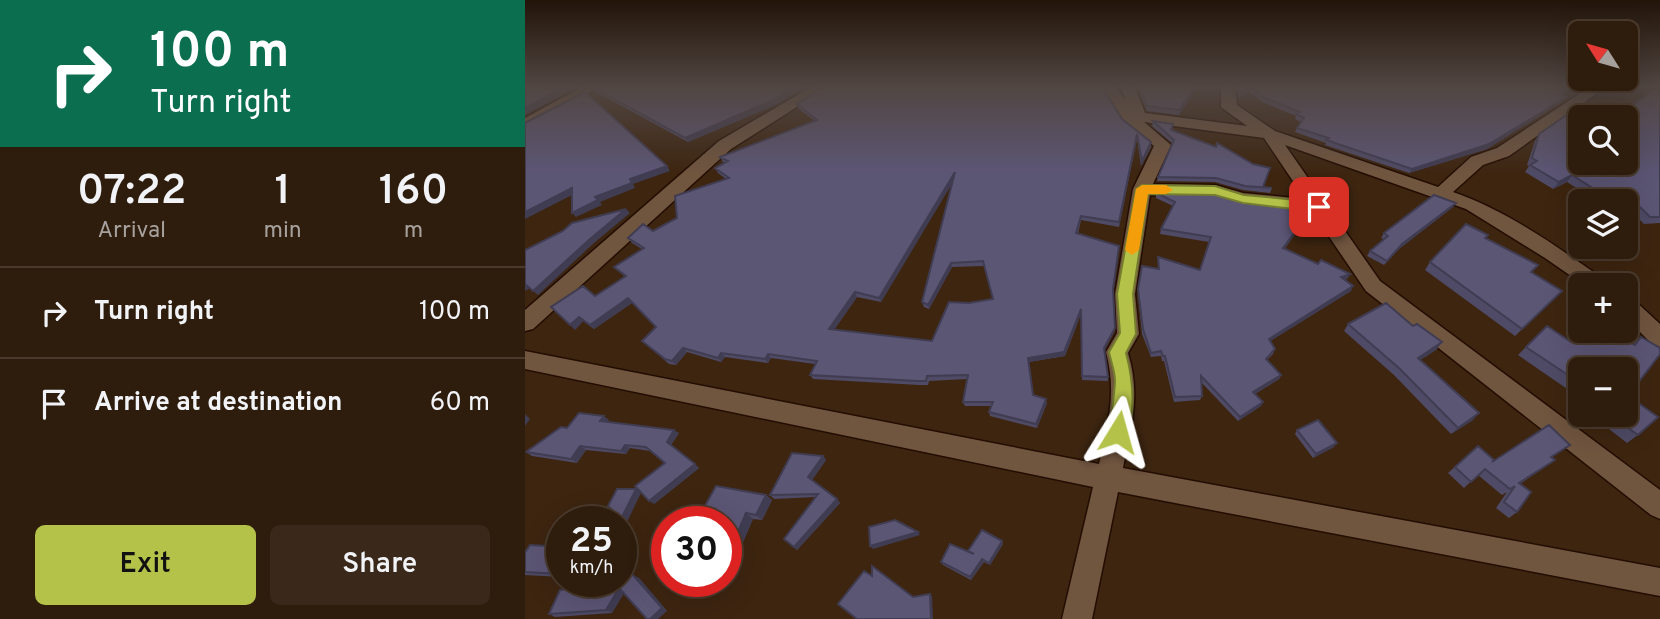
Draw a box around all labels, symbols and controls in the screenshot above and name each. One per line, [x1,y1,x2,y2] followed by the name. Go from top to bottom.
[1568,21,1638,91] north arrow
[1568,21,1638,427] map controls
[150,23,289,85] text: 100 m
[35,28,126,119] icon: right
[150,84,292,124] text: Turn right
[1568,105,1638,175] button: search
[77,166,187,219] text: 07:22
[274,166,291,219] text: 1
[379,166,448,219] text: 160
[1289,177,1349,237] pin
[1300,188,1338,226] icon: arrive
[1568,189,1638,259] button: layers
[97,217,166,246] text: Arrival
[263,217,302,246] text: min
[404,217,423,246] text: m
[1568,273,1638,343] button: +
[35,294,73,332] icon: right
[94,296,214,329] text: Turn right
[419,296,490,329] text: 100 m
[1568,357,1638,427] button: −
[35,385,73,423] icon: arrive
[94,387,342,420] text: Arrive at destination
[430,387,490,420] text: 60 m
[1081,395,1155,469] position arrow
[651,506,742,597] speed limit sign: 30
[570,520,613,564] text: 25
[35,525,256,605] button: Exit
[270,525,490,605] button: Share
[570,557,613,580] text: km/h

